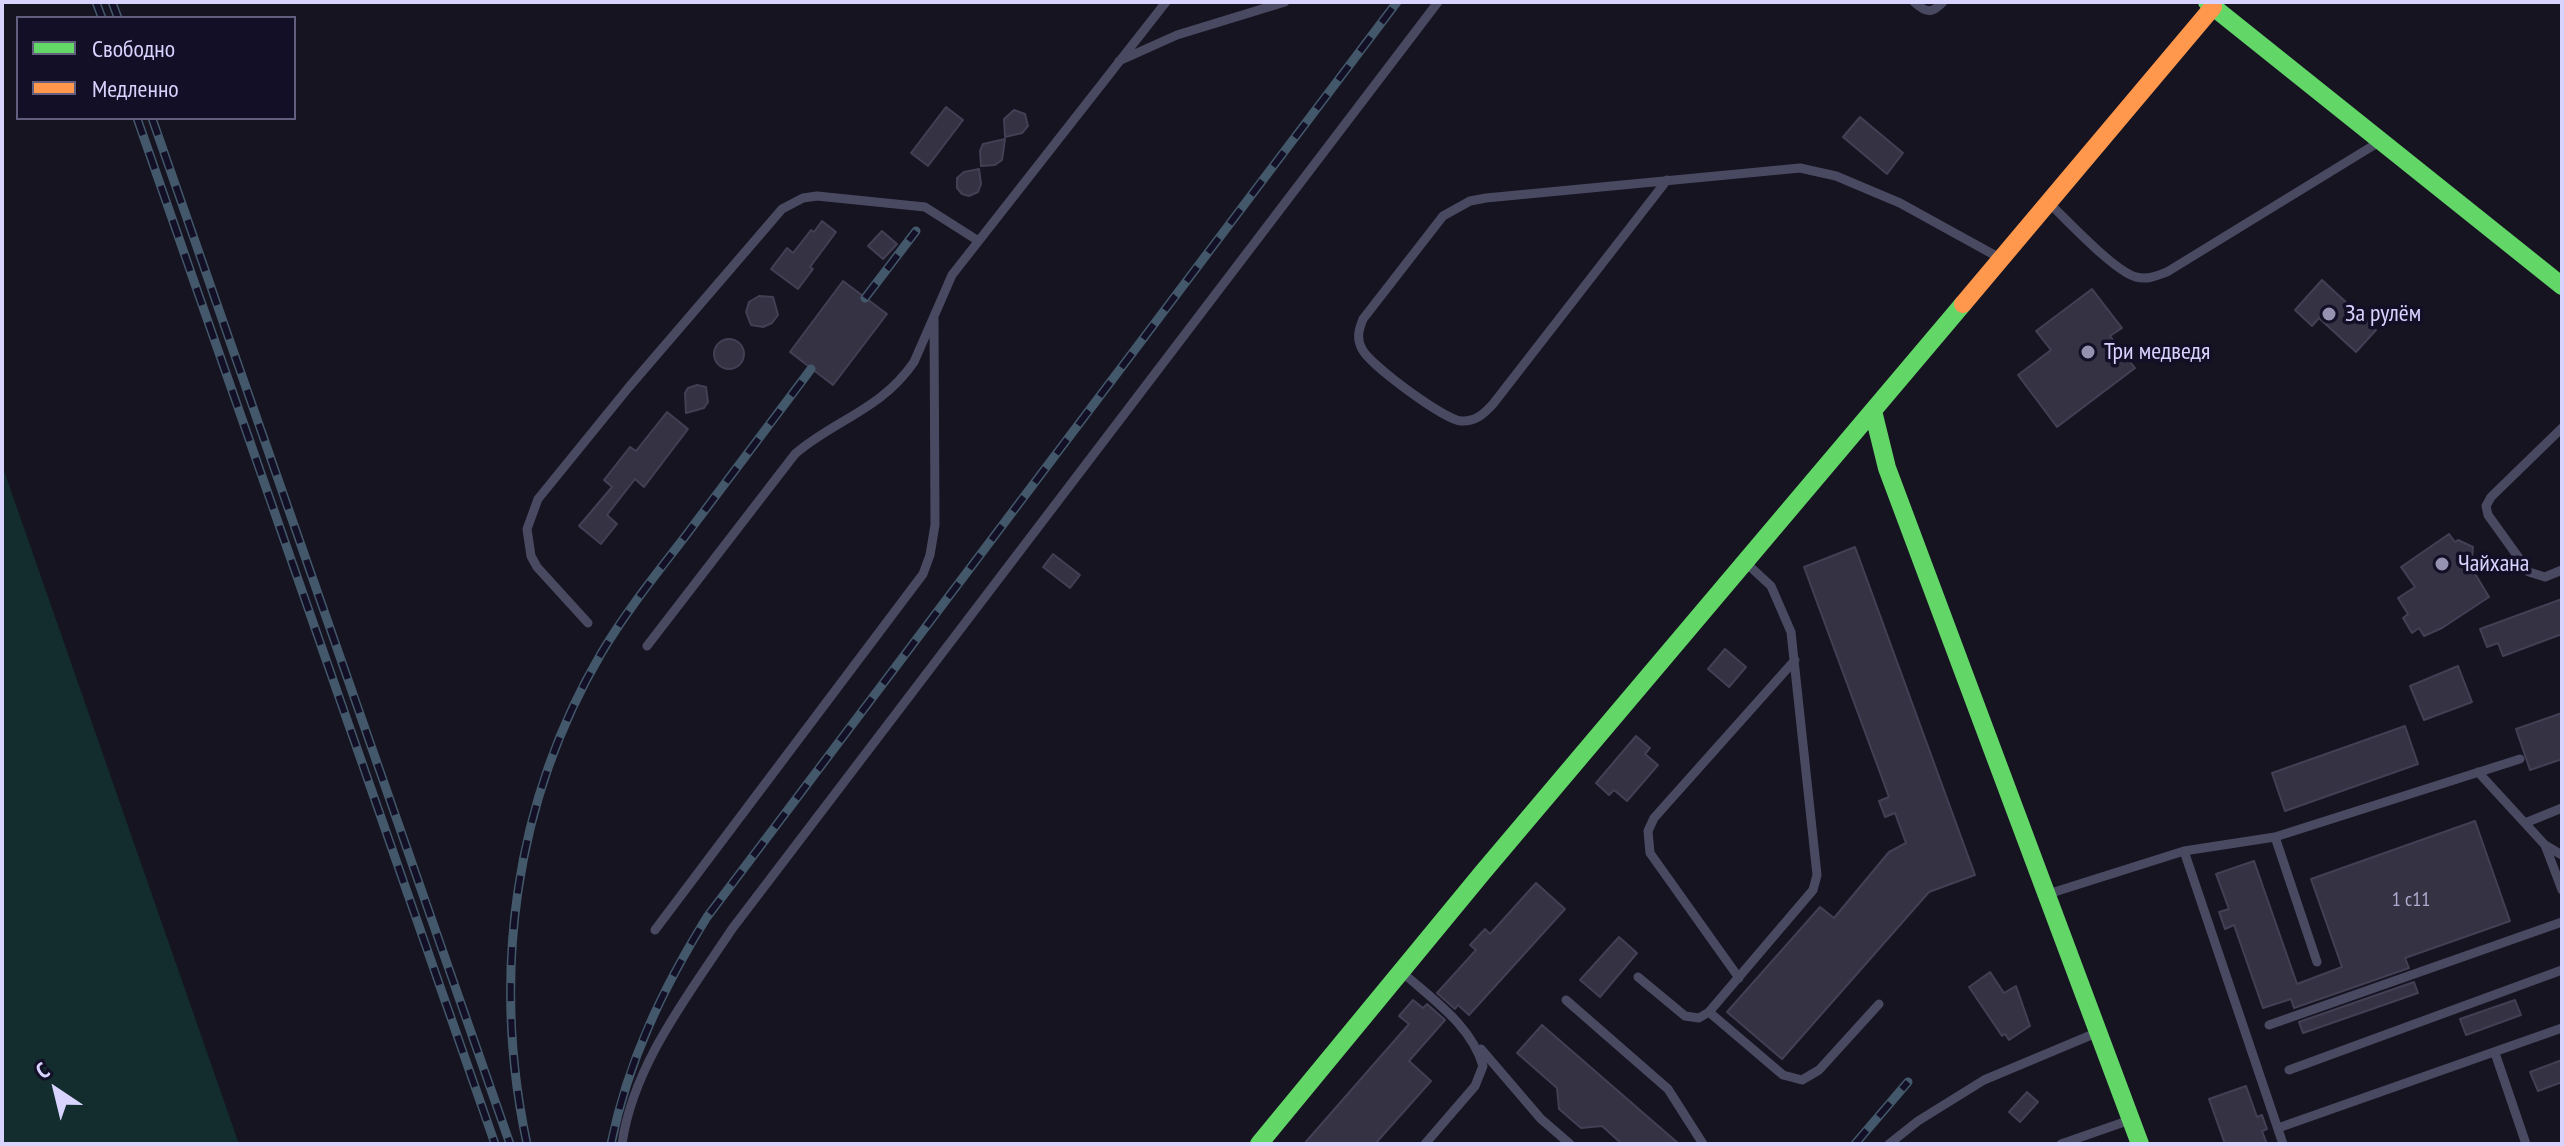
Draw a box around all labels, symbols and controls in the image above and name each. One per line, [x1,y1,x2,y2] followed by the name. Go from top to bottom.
[16,16,296,120] legend
[92,33,175,64] text: Свободно
[92,73,179,104] text: Медленно
[2345,300,2421,328] place label: За рулём
[2320,305,2338,323] marker: За рулём
[2104,338,2210,366] place label: Три медведя
[2079,343,2097,361] marker: Три медведя
[2458,550,2529,578] place label: Чайхана
[2433,555,2451,573] marker: Чайхана
[2392,888,2430,912] house number: 1 с11
[16,1050,96,1130] north arrow
[30,1056,54,1085] text: С

